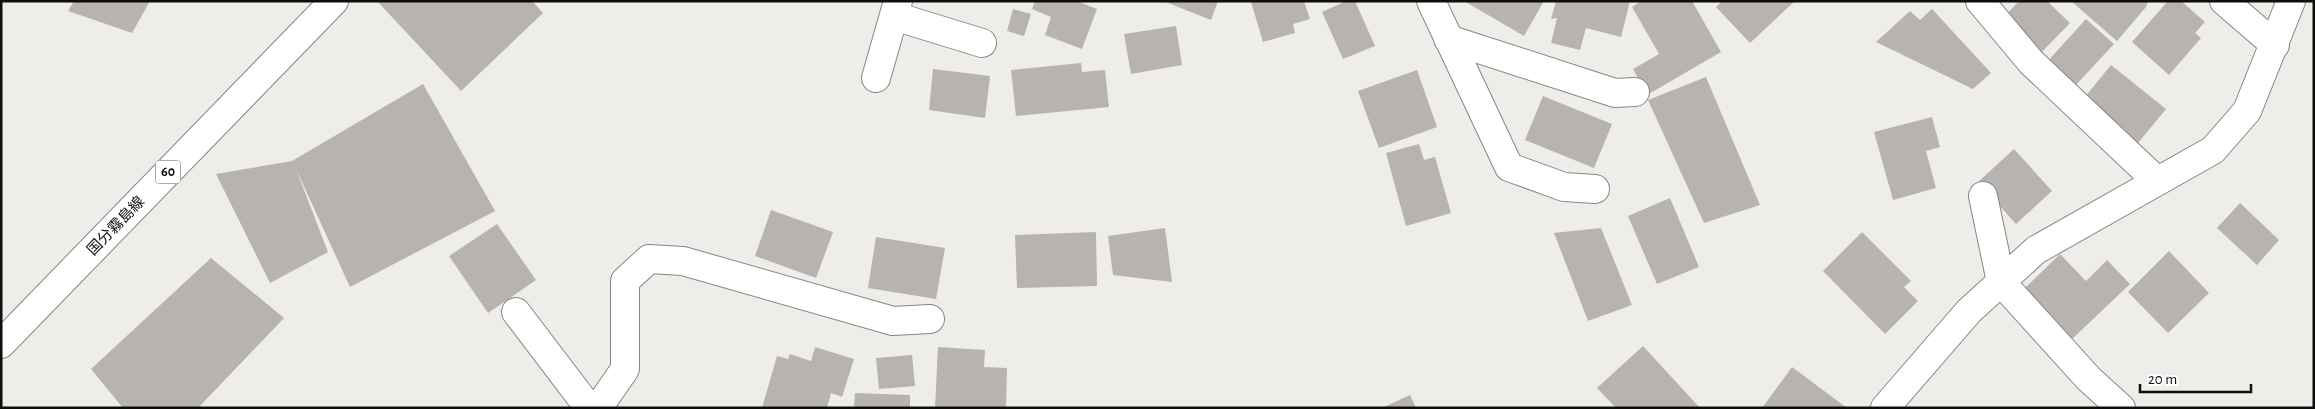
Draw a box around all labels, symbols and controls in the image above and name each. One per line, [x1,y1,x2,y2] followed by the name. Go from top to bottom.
[156,160,180,183] road number: 60
[84,193,147,258] street label: 国分霧島線
[2140,362,2251,394] scale bar
[2148,372,2177,387] text: 20 m

